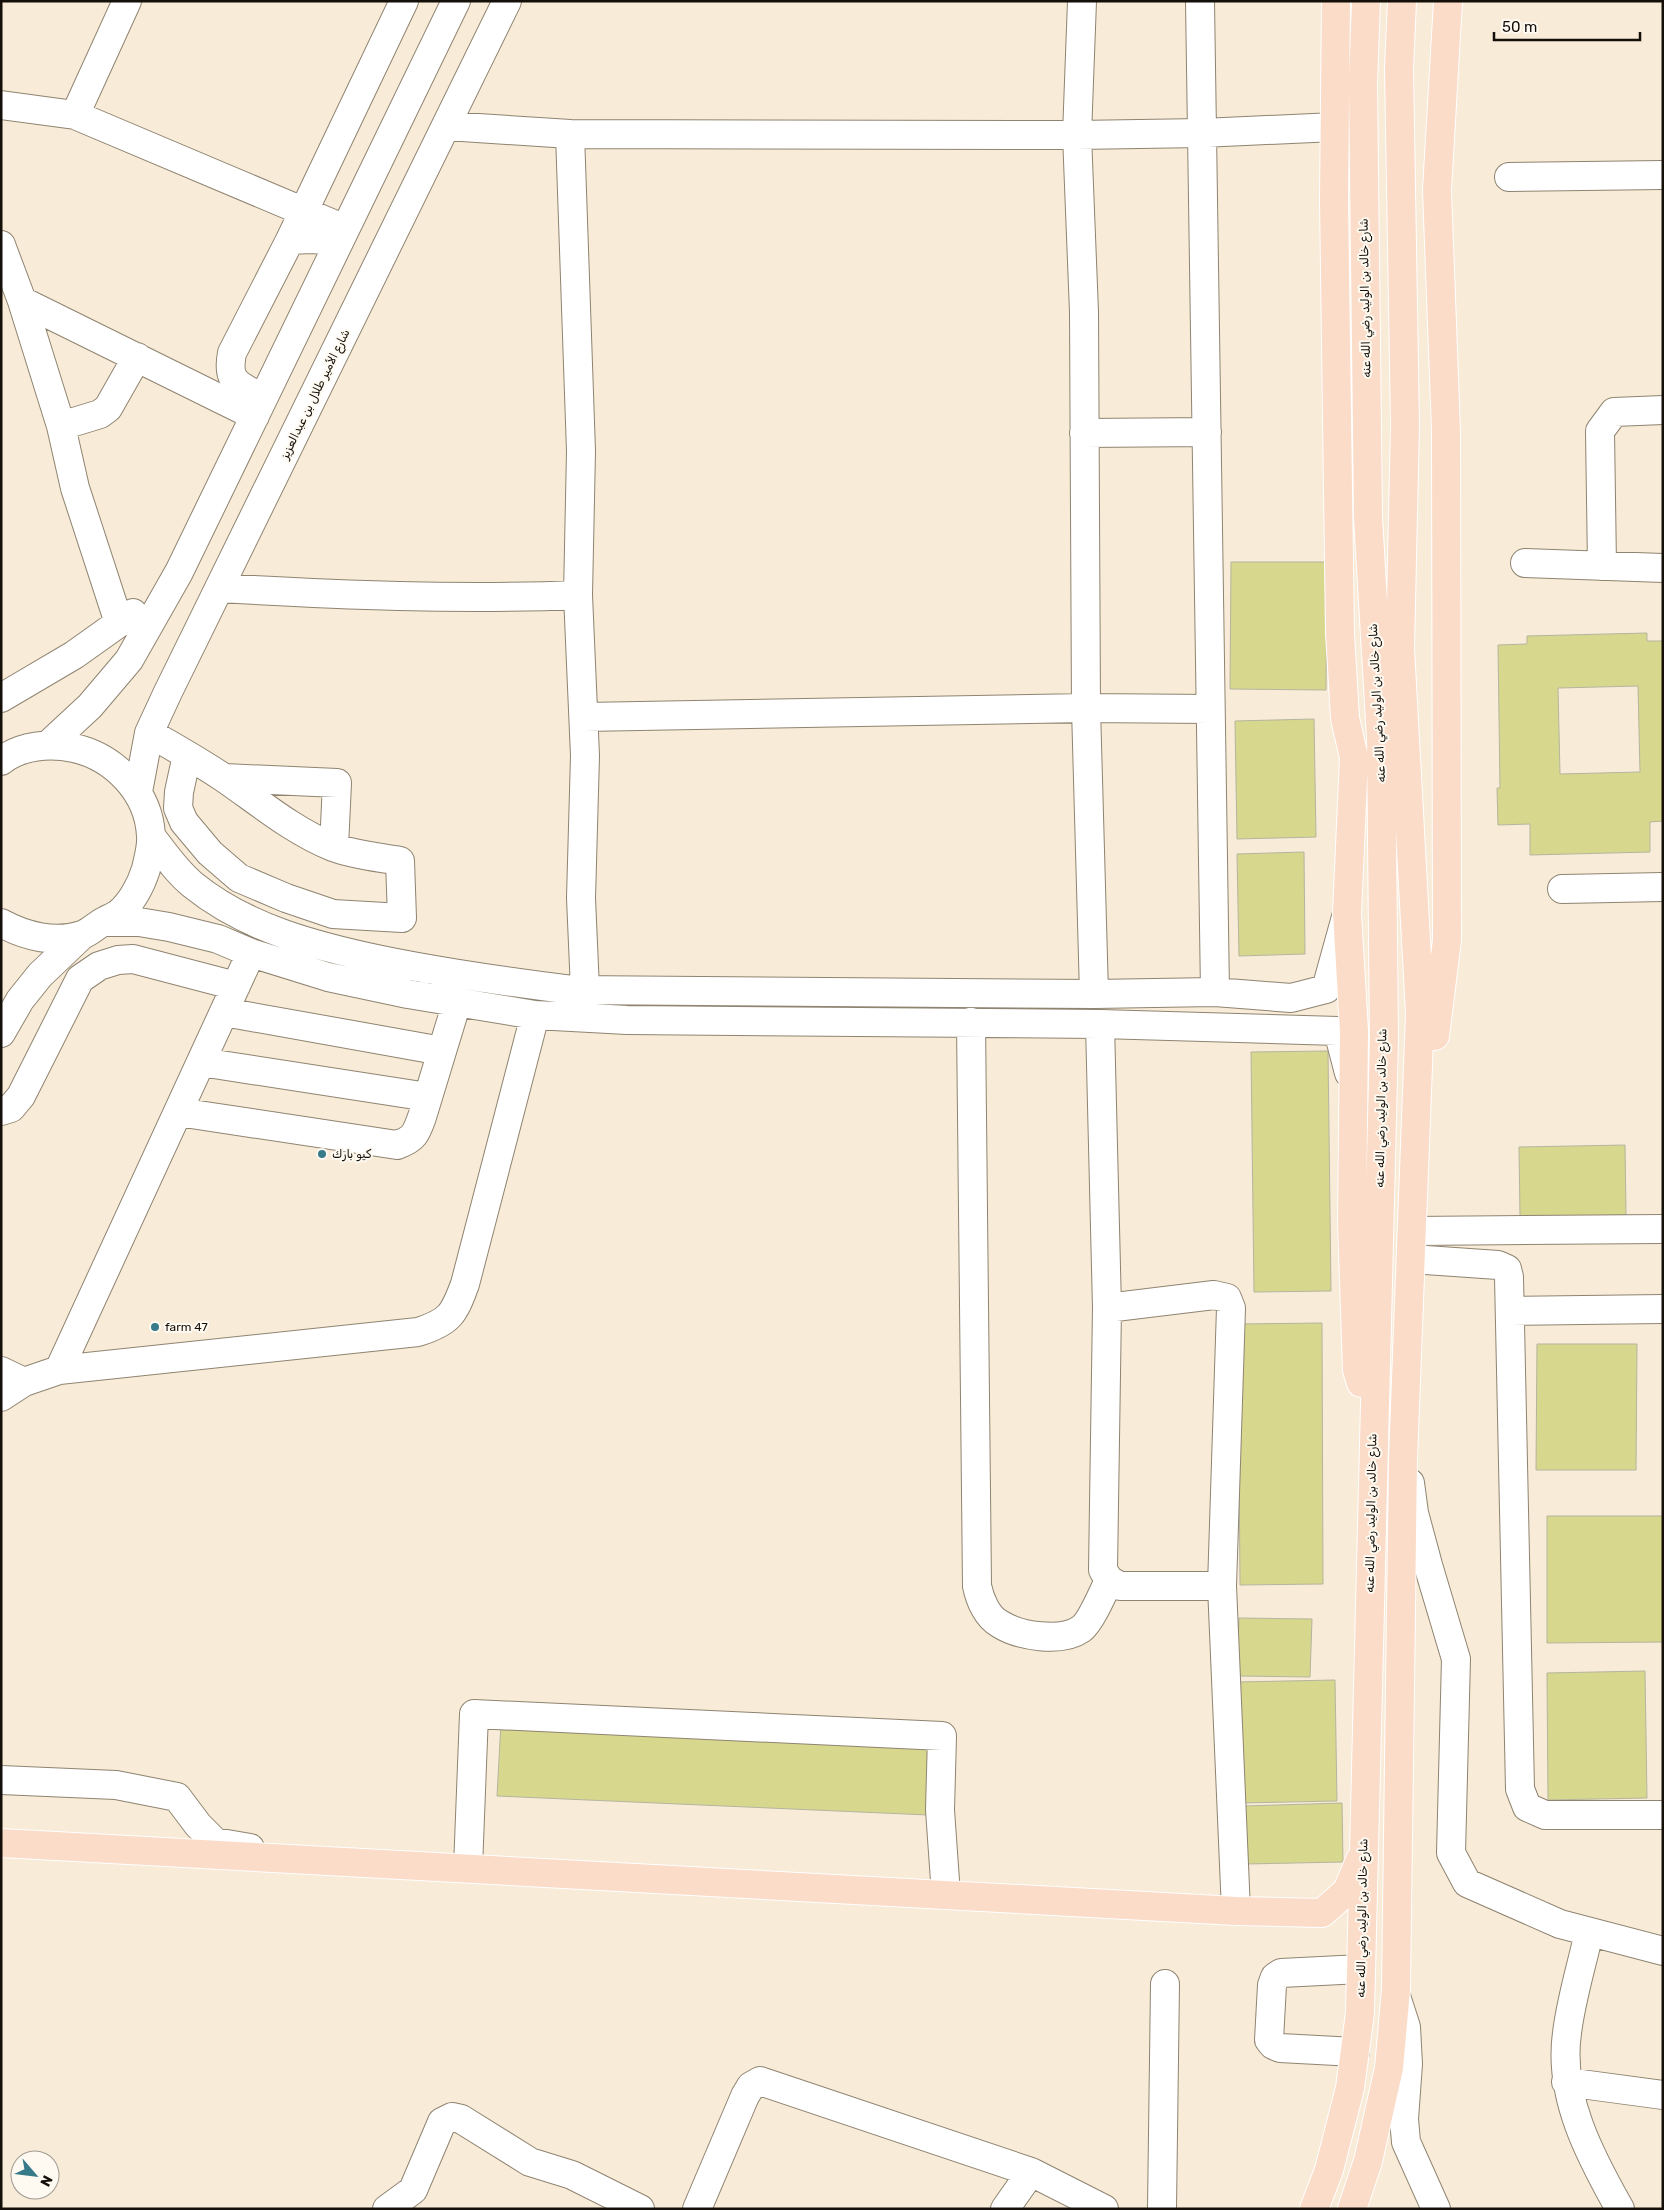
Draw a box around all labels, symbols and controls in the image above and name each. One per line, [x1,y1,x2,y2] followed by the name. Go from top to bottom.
[1494,10,1640,42] scale bar
[1502,18,1537,36] text: 50 m
[1357,218,1375,378] street label: شارع خالد بن الوليد رضي الله عنه
[277,327,354,463] street label: شارع الأمير طلال بن عبدالعزيز
[1366,623,1390,783] street label: شارع خالد بن الوليد رضي الله عنه
[1373,1028,1391,1188] street label: شارع خالد بن الوليد رضي الله عنه
[332,1147,372,1162] place label: كيو بارك
[316,1148,328,1160] marker: كيو بارك
[165,1320,208,1334] place label: farm 47
[149,1321,161,1333] marker: farm 47
[1363,1433,1381,1593] street label: شارع خالد بن الوليد رضي الله عنه
[1354,1838,1372,1998] street label: شارع خالد بن الوليد رضي الله عنه
[10,2150,60,2200] north arrow
[36,2172,56,2189] text: N

